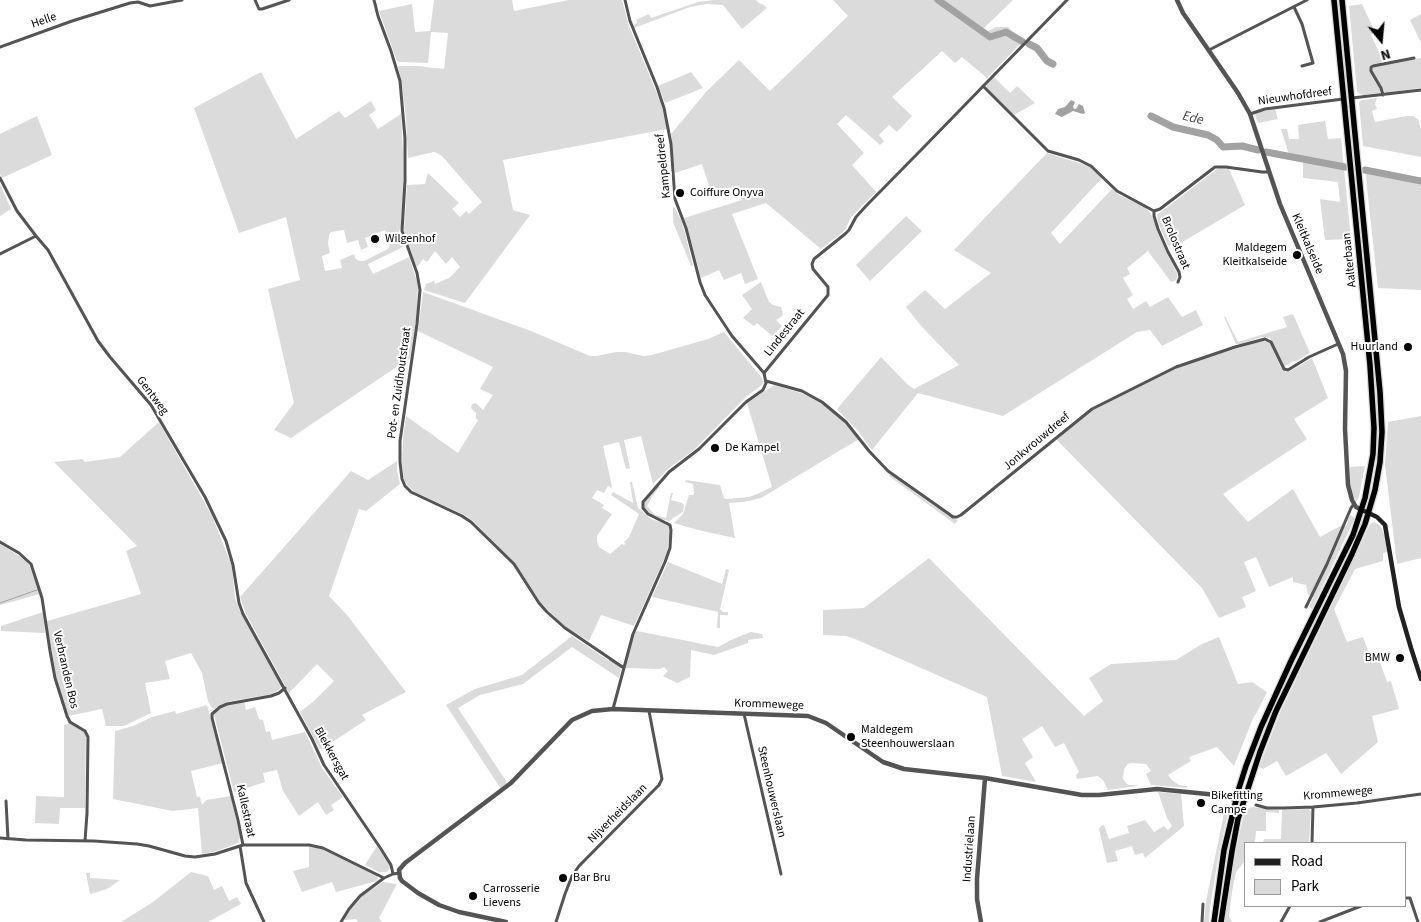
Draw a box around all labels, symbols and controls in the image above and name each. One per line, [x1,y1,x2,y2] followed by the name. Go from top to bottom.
[29,10,59,32] street label: Helle
[1356,15,1406,65] north arrow
[1378,43,1393,65] text: N
[1257,85,1333,109] street label: Nieuwhofdreef
[1181,108,1205,130] water label: Ede
[653,133,675,199] street label: Kampeldreef
[690,186,764,200] place label: Coiffure Onyva
[674,187,686,199] marker: Coiffure Onyva
[1288,212,1326,276] street label: Kleitkalseide
[1157,214,1193,272] street label: Brolostraat
[385,232,435,246] place label: Wilgenhof
[1340,232,1360,288] street label: Aalterbaan
[369,233,381,245] marker: Wilgenhof
[1223,241,1287,269] place label: Maldegem Kleitkalseide
[1291,249,1303,261] marker: Maldegem Kleitkalseide
[762,306,808,360] street label: Lindestraat
[385,326,415,440] street label: Pot- en Zuidhoutstraat
[1351,340,1398,354] place label: Huurland
[1402,341,1414,353] marker: Huurland
[133,374,171,418] street label: Gentweg
[1001,410,1073,474] street label: Jonkvrouwdreef
[725,441,779,455] place label: De Kampel
[709,442,721,454] marker: De Kampel
[49,630,81,710] street label: Verbranden Bos
[1365,651,1390,665] place label: BMW
[1394,652,1406,664] marker: BMW
[734,697,804,713] street label: Krommewege
[861,723,954,751] place label: Maldegem Steenhouwerslaan
[310,725,352,783] street label: Blekkersgat
[845,731,857,743] marker: Maldegem Steenhouwerslaan
[753,745,789,839] street label: Steenhouwerslaan
[585,781,651,847] street label: Nijverheidslaan
[232,783,258,839] street label: Kallestraat
[1303,784,1373,804] street label: Krommewege
[1211,789,1263,817] place label: Bikefitting Campe
[1195,797,1207,809] marker: Bikefitting Campe
[960,815,980,883] street label: Industrielaan
[1244,842,1406,907] legend
[1291,851,1323,872] text: Road
[573,871,610,885] place label: Bar Bru
[557,872,569,884] marker: Bar Bru
[1291,876,1319,897] text: Park
[483,882,540,910] place label: Carrosserie Lievens
[467,890,479,902] marker: Carrosserie Lievens

